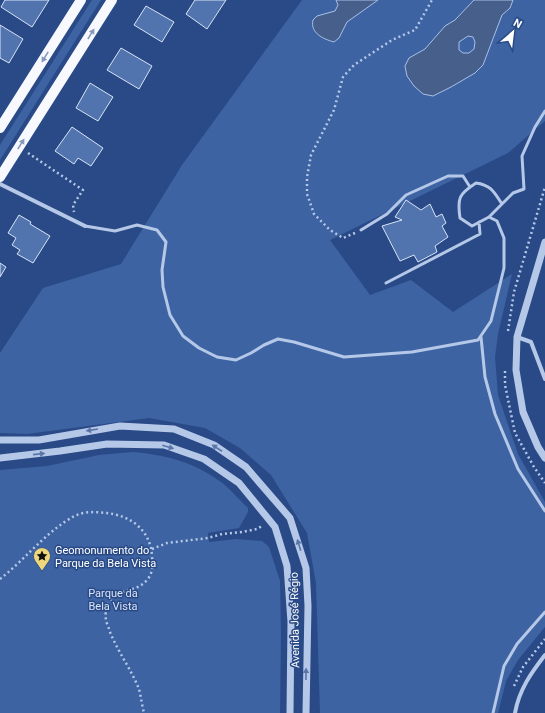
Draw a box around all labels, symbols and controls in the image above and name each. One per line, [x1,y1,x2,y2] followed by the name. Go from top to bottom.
[493,12,533,52] north arrow
[511,16,524,31] text: N
[87,29,94,40] one-way arrow
[41,51,49,62] one-way arrow
[17,139,25,149] one-way arrow
[86,427,98,433] one-way arrow
[162,444,174,450] one-way arrow
[212,444,223,452] one-way arrow
[33,450,45,457] one-way arrow
[295,539,301,551] one-way arrow
[55,544,156,570] place label: Geomonumento do Parque da Bela Vista
[32,546,52,571] place icon: Geomonumento do Parque da Bela Vista
[288,572,302,668] street label: Avenida José Régio
[88,587,138,613] park label: Parque da Bela Vista
[303,668,310,680] one-way arrow

